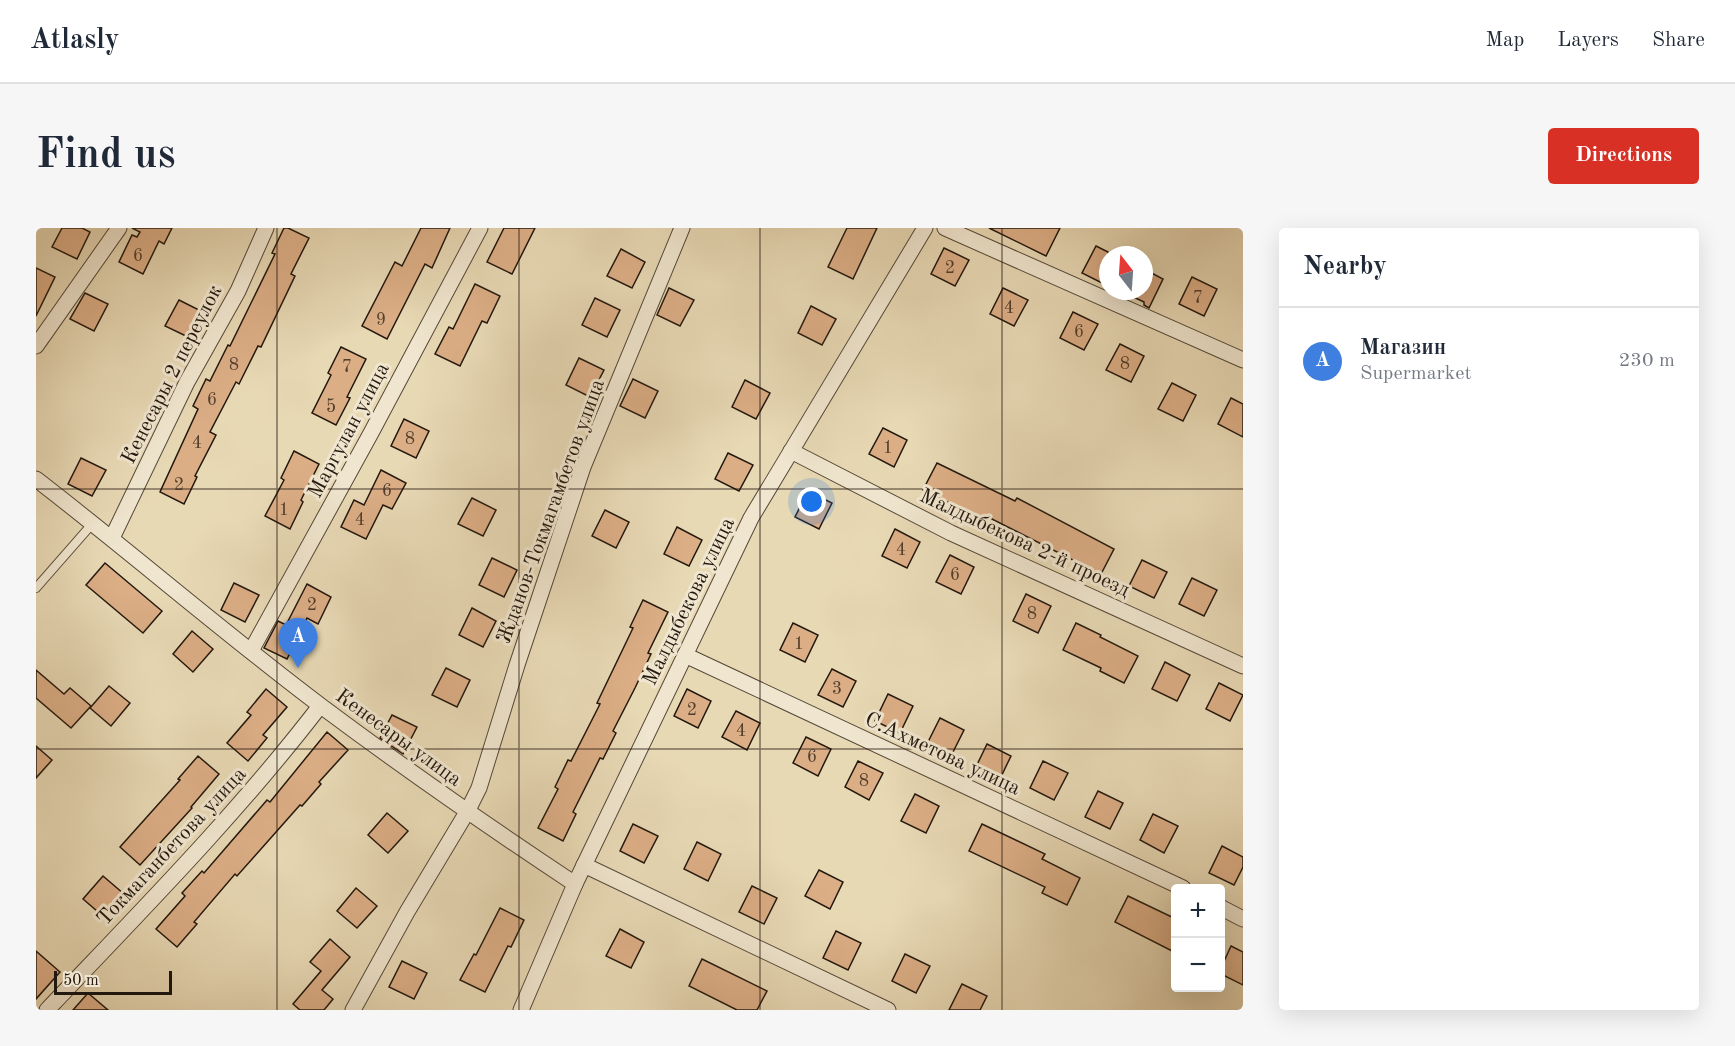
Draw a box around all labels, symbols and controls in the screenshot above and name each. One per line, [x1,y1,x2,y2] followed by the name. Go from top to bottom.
[30,27,120,55] text: Atlasly
[1485,30,1524,51] text: Map
[1557,30,1619,51] text: Layers
[1652,30,1705,51] text: Share
[1548,128,1699,184] button: Directions
[36,135,175,177] text: Find us
[1099,246,1153,300] north arrow
[133,247,143,265] house number: 6
[1303,254,1387,280] text: Nearby
[945,259,955,277] house number: 2
[118,282,227,467] street label: Кенесары 2 переулок
[1193,289,1203,307] house number: 7
[1004,299,1014,317] house number: 4
[376,311,386,329] house number: 9
[1074,323,1084,341] house number: 6
[1360,337,1446,359] text: Магазин
[1315,351,1330,371] text: A
[1619,351,1675,371] text: 230 m
[1120,355,1130,373] house number: 8
[229,356,239,374] house number: 8
[342,358,352,376] house number: 7
[305,360,394,502] street label: Маргулан улица
[1360,364,1471,384] text: Supermarket
[494,377,609,646] street label: Жданов-Токмагамбетов улица
[207,391,217,409] house number: 6
[326,398,336,416] house number: 5
[405,430,415,448] house number: 8
[192,434,202,452] house number: 4
[883,439,893,457] house number: 1
[174,476,184,494] house number: 2
[382,482,392,500] house number: 6
[916,485,1133,602] street label: Малдыбекова 2-й проезд
[797,487,826,516] your location
[279,501,289,519] house number: 1
[355,511,365,529] house number: 4
[640,514,739,689] street label: Малдыбекова улица
[896,541,906,559] house number: 4
[950,566,960,584] house number: 6
[307,596,317,614] house number: 2
[1027,605,1037,623] house number: 8
[278,618,318,668] pin: A
[794,635,804,653] house number: 1
[832,680,842,698] house number: 3
[331,686,465,791] street label: Кенесары улица
[687,701,697,719] house number: 2
[861,709,1023,800] street label: С.Ахметова улица
[736,722,746,740] house number: 4
[807,748,817,766] house number: 6
[94,764,251,930] street label: Токмаганбетова улица
[859,772,869,790] house number: 8
[1171,884,1225,992] map controls
[1171,884,1225,938] button: +
[1171,938,1225,992] button: −
[54,968,172,996] scale bar
[63,973,99,989] text: 50 m

